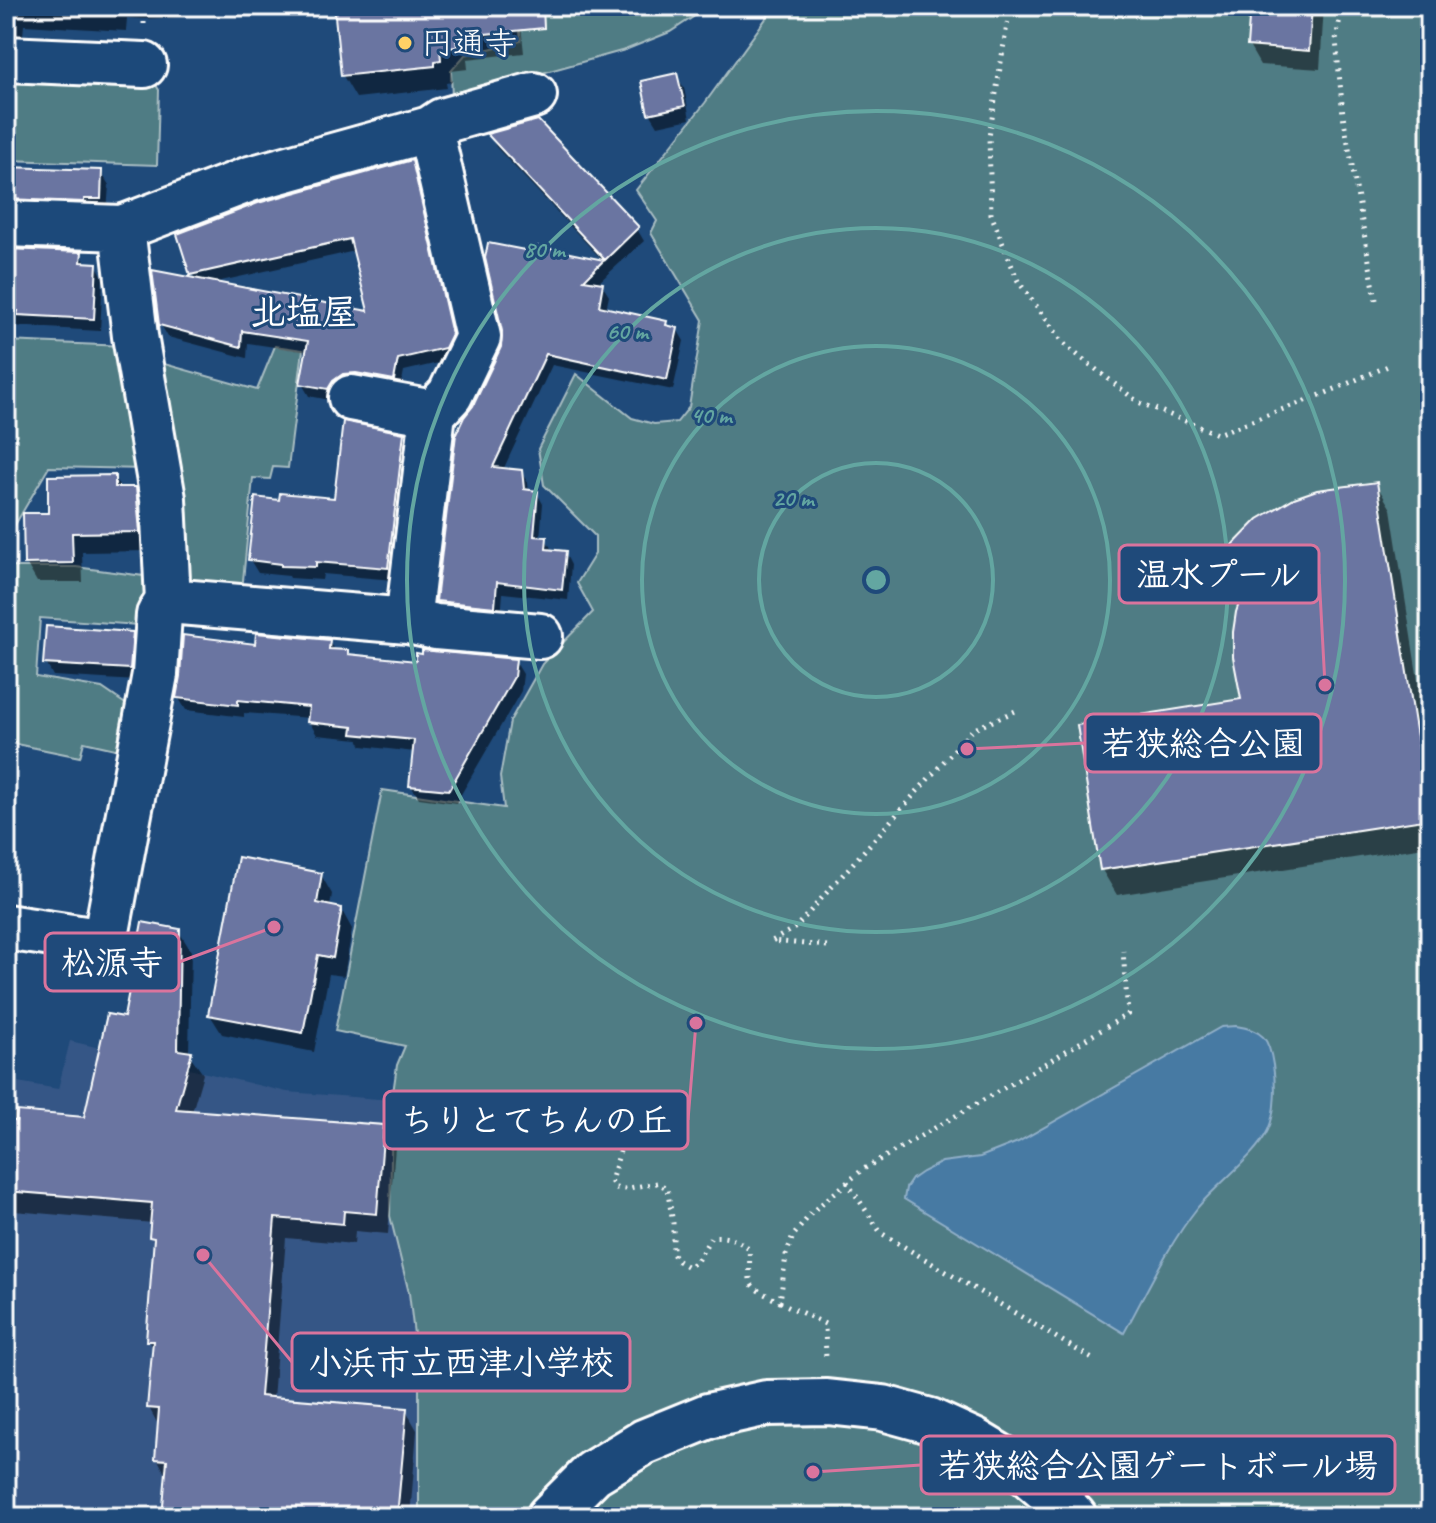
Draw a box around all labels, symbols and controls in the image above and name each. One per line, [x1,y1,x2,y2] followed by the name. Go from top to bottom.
[421,23,517,64] place label: 円通寺
[396,34,414,52] marker: 円通寺
[523,234,567,264] text: 80 m
[250,289,358,335] district label: 北塩屋
[606,316,650,346] text: 60 m
[690,400,734,430] text: 40 m
[772,483,816,513] text: 20 m
[1119,545,1319,603] callout: 温水プール
[1136,553,1302,596] text: 温水プール
[862,566,890,594] centre of rings
[1085,714,1321,772] callout: 若狭総合公園
[1101,722,1305,765] text: 若狭総合公園
[45,933,179,991] callout: 松源寺
[61,941,163,984] text: 松源寺
[384,1091,688,1149] callout: ちりとてちんの丘
[400,1099,672,1142] text: ちりとてちんの丘
[292,1333,630,1391] callout: 小浜市立西津小学校
[308,1341,614,1384] text: 小浜市立西津小学校
[921,1436,1395,1494] callout: 若狭総合公園ゲートボール場
[938,1444,1378,1487] text: 若狭総合公園ゲートボール場

